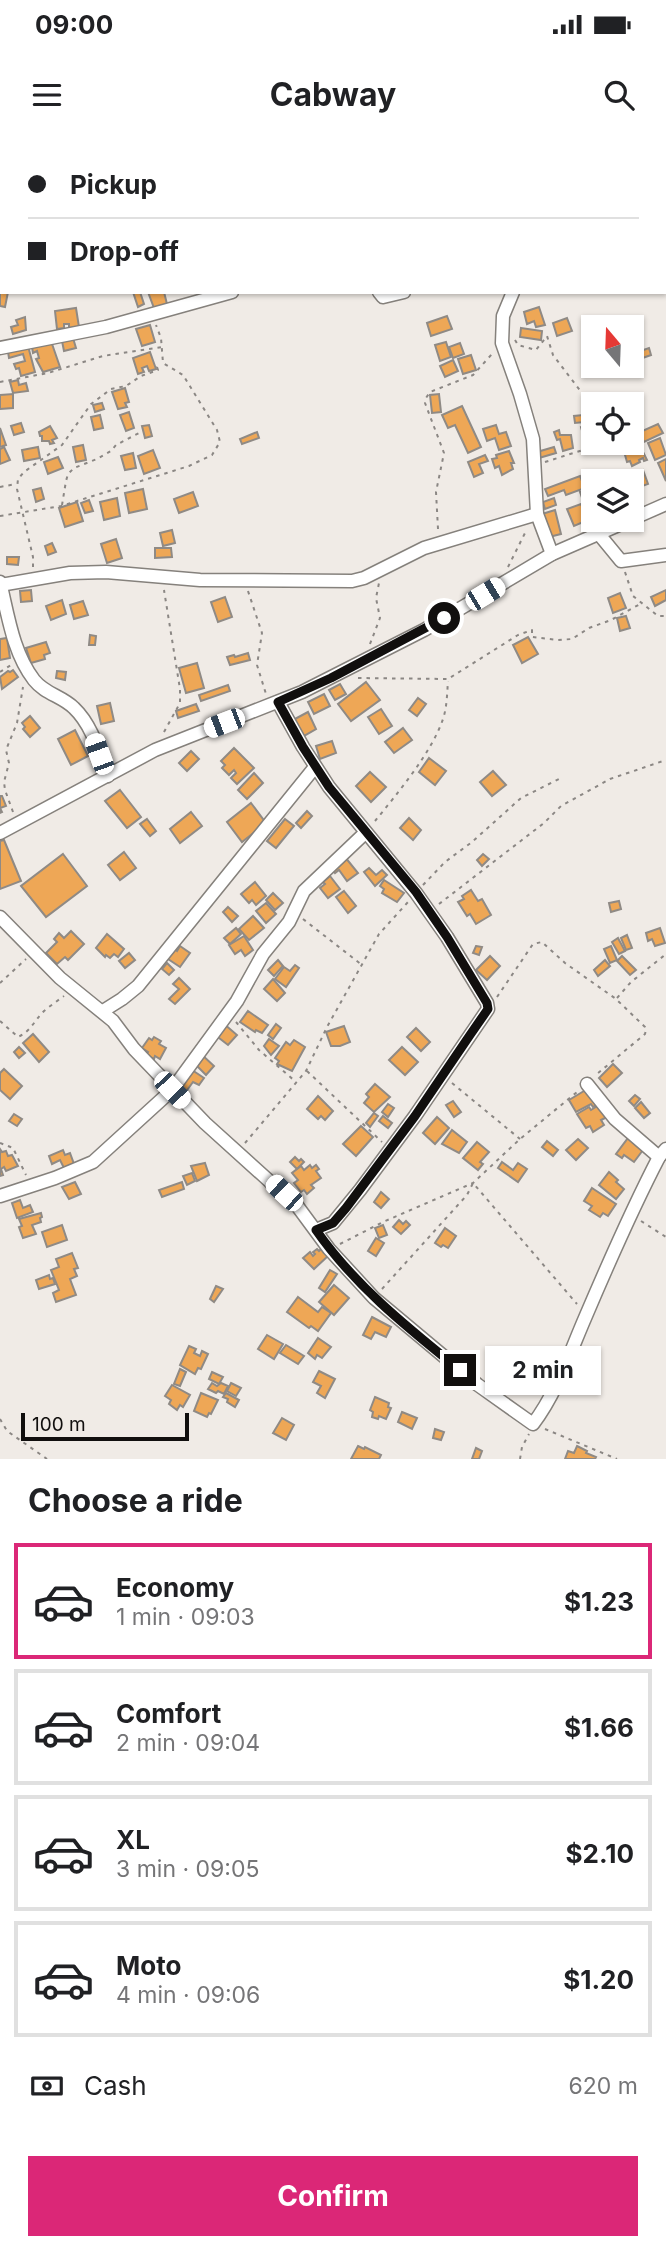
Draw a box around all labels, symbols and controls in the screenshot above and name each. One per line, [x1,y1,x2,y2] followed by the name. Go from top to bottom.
[35,9,113,40] text: 09:00
[270,75,396,114] text: Cabway
[28,76,66,114] icon: menu
[600,76,638,114] icon: search
[70,169,157,200] text: Pickup
[70,236,179,267] text: Drop-off
[581,315,644,378] north arrow
[581,315,644,532] map controls
[581,392,644,455] button: locate
[581,469,644,532] button: layers
[462,574,509,614] car
[428,602,460,634] route start
[201,706,248,740] car
[82,731,117,777] car
[150,1068,195,1112] car
[262,1171,307,1215] car
[484,1346,600,1394] callout: 2 min
[444,1354,476,1386] route end
[512,1356,574,1384] text: 2 min
[21,1410,189,1442] scale bar
[32,1413,86,1436] text: 100 m
[28,1481,243,1520] text: Choose a ride
[32,1570,95,1633] icon: car
[116,1572,234,1603] text: Economy
[564,1586,634,1617] text: $1.23
[116,1603,255,1631] text: 1 min · 09:03
[32,1696,95,1759] icon: car
[116,1698,221,1729] text: Comfort
[564,1712,634,1743] text: $1.66
[116,1729,260,1757] text: 2 min · 09:04
[32,1822,95,1885] icon: car
[116,1824,150,1855] text: XL
[566,1838,634,1869] text: $2.10
[116,1855,259,1883] text: 3 min · 09:05
[32,1948,95,2011] icon: car
[116,1950,181,1981] text: Moto
[563,1964,634,1995] text: $1.20
[116,1981,260,2009] text: 4 min · 09:06
[28,2067,66,2105] icon: cash
[84,2070,147,2101] text: Cash
[569,2072,638,2100] text: 620 m
[28,2156,638,2236] button: Confirm

